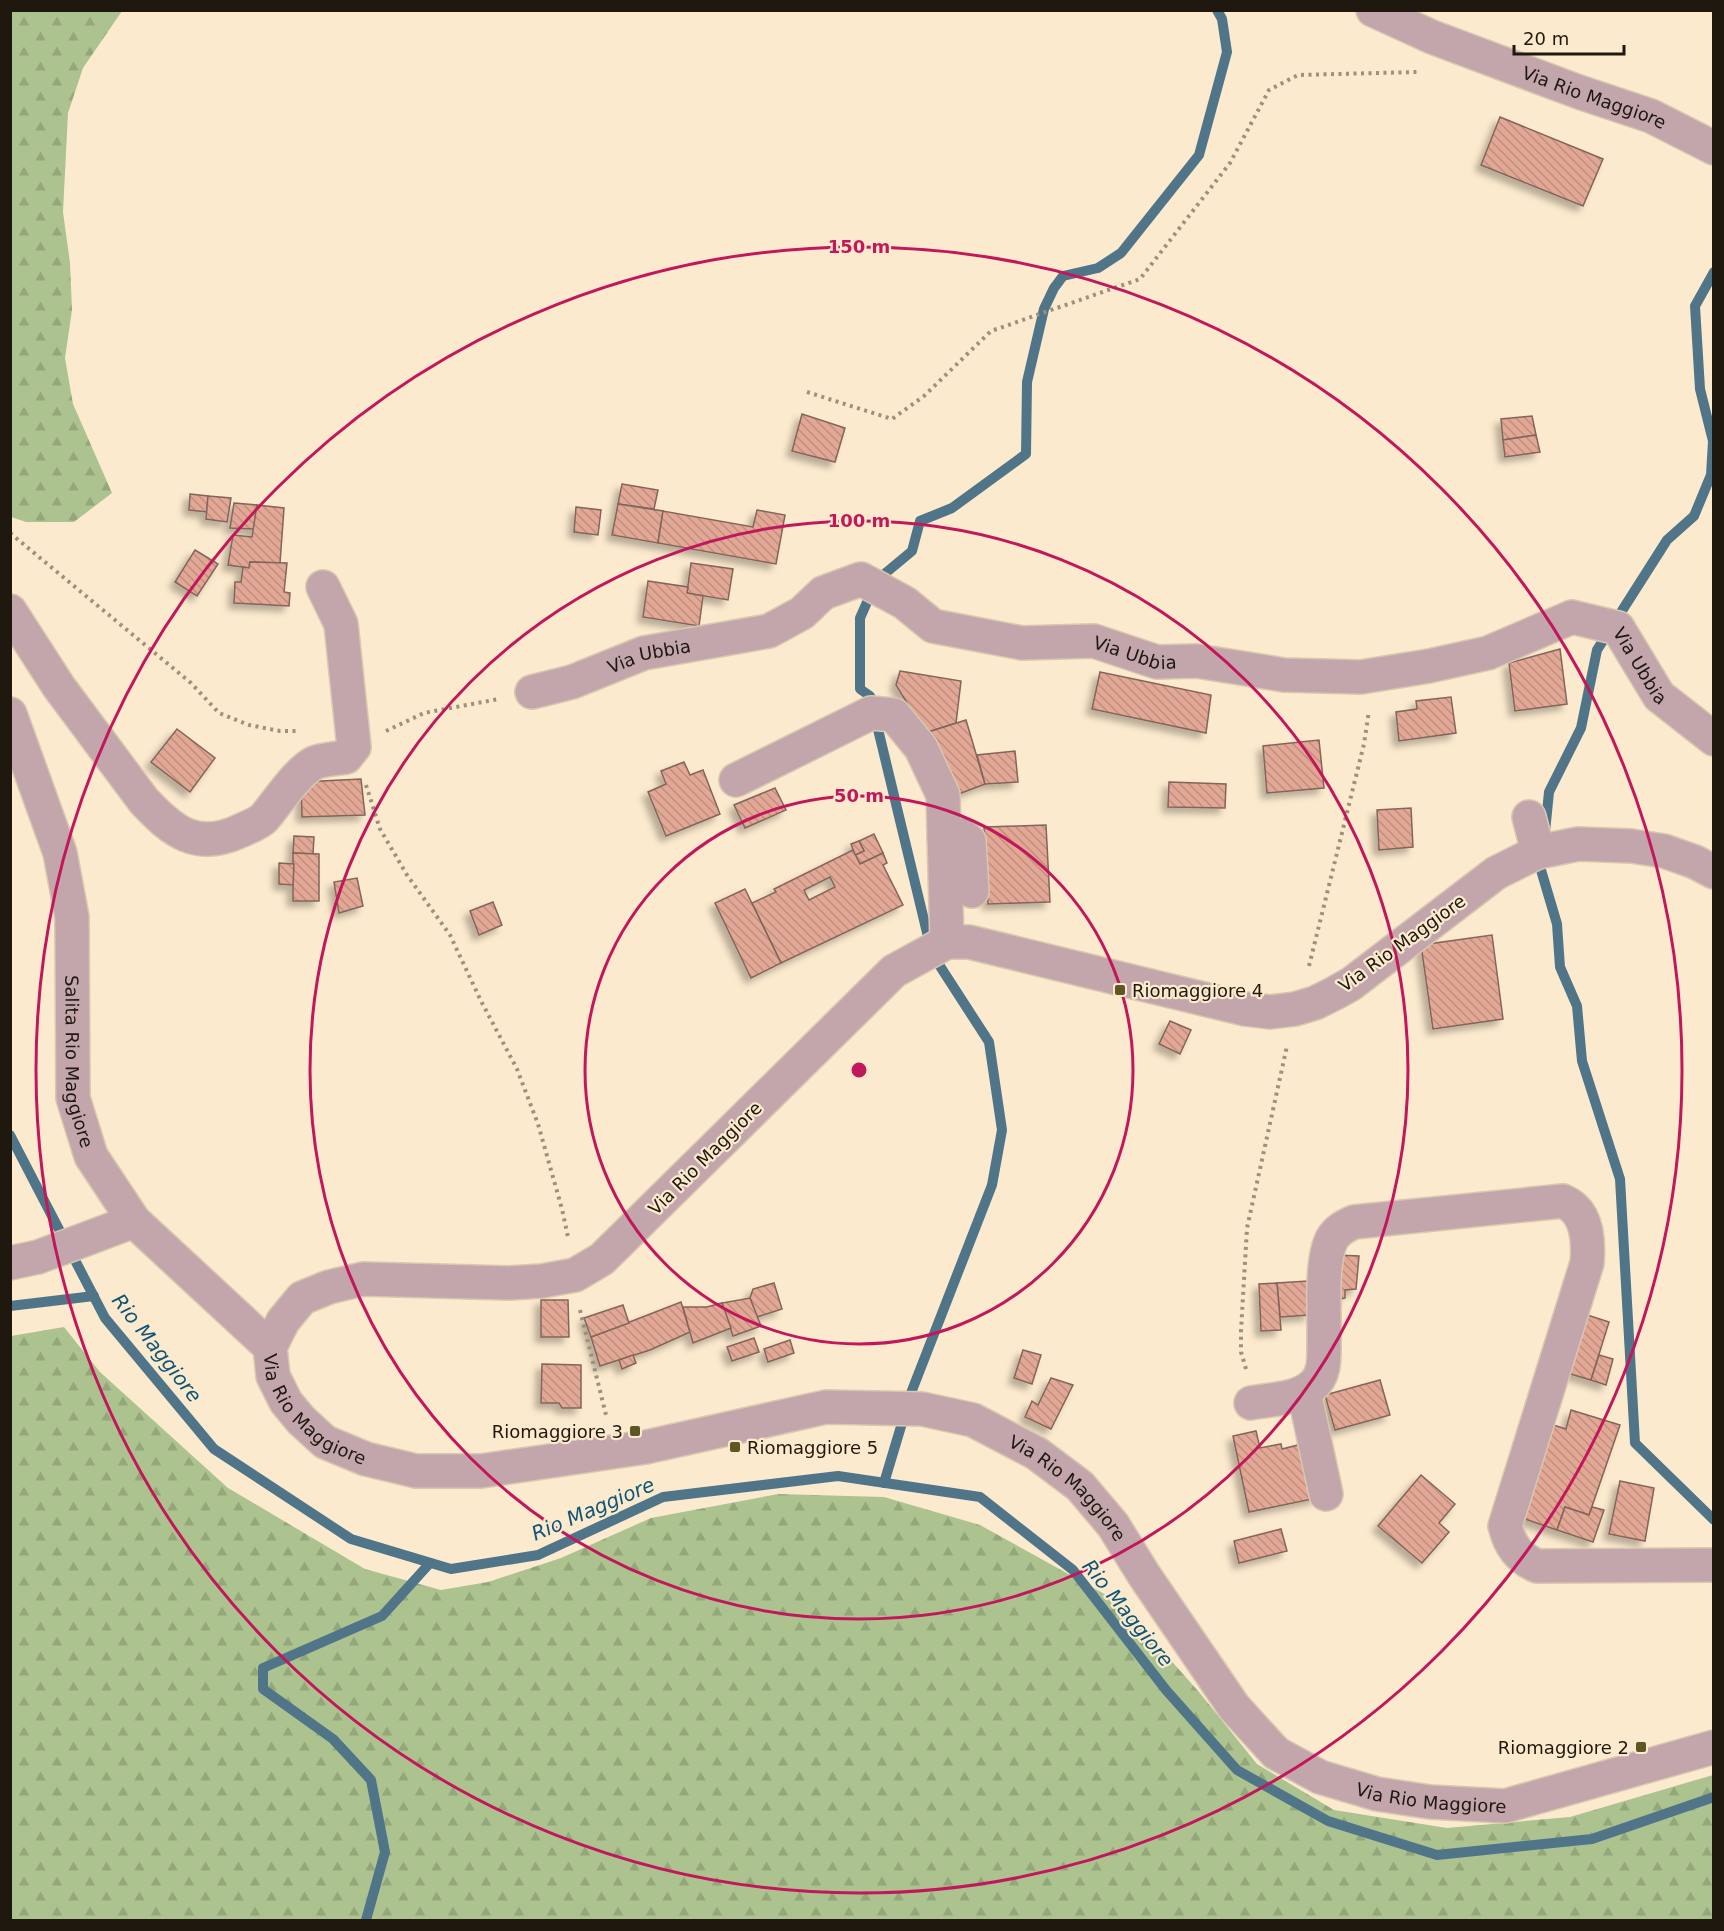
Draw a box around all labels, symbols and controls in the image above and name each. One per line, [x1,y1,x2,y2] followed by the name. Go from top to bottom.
[1514,18,1624,56] scale bar
[1523,28,1569,49] text: 20 m
[1519,61,1670,133] street label: Via Rio Maggiore
[828,236,890,257] text: 150 m
[828,510,890,531] text: 100 m
[1609,623,1671,709] street label: Via Ubbia
[1091,631,1177,673] street label: Via Ubbia
[604,635,692,677] street label: Via Ubbia
[834,785,884,806] text: 50 m
[1335,890,1469,996] street label: Via Rio Maggiore
[62,975,98,1150] street label: Salita Rio Maggiore
[1132,980,1263,1001] place label: Riomaggiore 4
[1113,983,1127,997] marker: Riomaggiore 4
[849,1060,869,1080] centre of rings
[644,1097,766,1219] street label: Via Rio Maggiore
[107,1289,207,1407] water label: Rio Maggiore
[260,1352,370,1469] street label: Via Rio Maggiore
[492,1421,623,1442] place label: Riomaggiore 3
[628,1424,642,1438] marker: Riomaggiore 3
[1006,1430,1131,1545] street label: Via Rio Maggiore
[747,1437,878,1458] place label: Riomaggiore 5
[728,1440,742,1454] marker: Riomaggiore 5
[528,1472,658,1546] water label: Rio Maggiore
[1077,1554,1179,1672] water label: Rio Maggiore
[1498,1737,1629,1758] place label: Riomaggiore 2
[1634,1740,1648,1754] marker: Riomaggiore 2
[1353,1778,1507,1817] street label: Via Rio Maggiore

